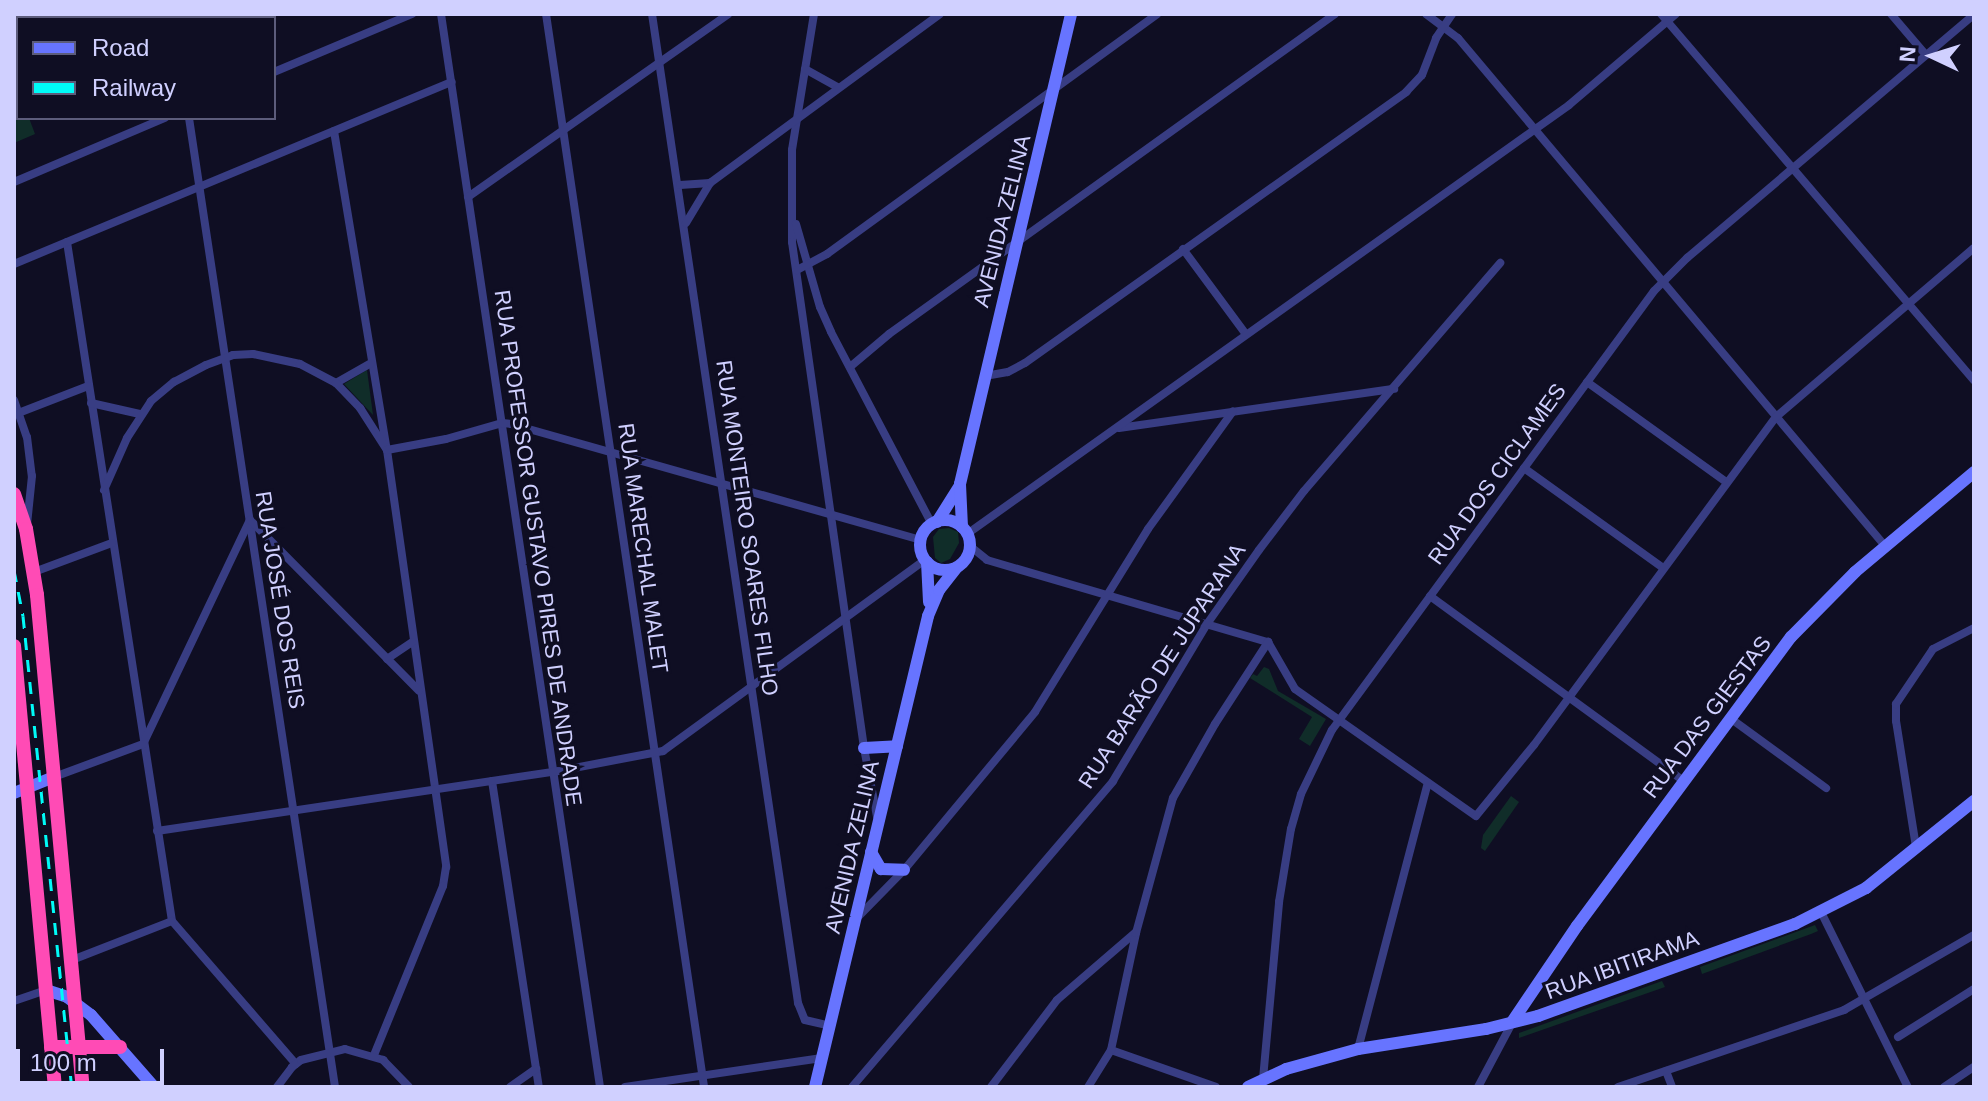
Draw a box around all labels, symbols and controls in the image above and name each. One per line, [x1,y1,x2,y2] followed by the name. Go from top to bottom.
[16,16,276,120] legend
[1892,16,1972,96] north arrow
[92,34,149,61] text: Road
[1895,46,1921,63] text: N
[92,74,176,101] text: Railway
[968,131,1036,311] street label: AVENIDA ZELINA
[488,287,588,809] street label: RUA PROFESSOR GUSTAVO PIRES DE ANDRADE
[710,358,784,698] street label: RUA MONTEIRO SOARES FILHO
[1422,378,1572,570] street label: RUA DOS CICLAMES
[612,420,674,676] street label: RUA MARECHAL MALET
[250,489,310,711] street label: RUA JOSÉ DOS REIS
[1072,538,1252,794] street label: RUA BARÃO DE JUPARANA
[1637,630,1777,804] street label: RUA DAS GIESTAS
[819,757,885,937] street label: AVENIDA ZELINA
[1541,925,1703,1005] street label: RUA IBITIRAMA
[20,1033,168,1083] scale bar
[30,1049,97,1076] text: 100 m

